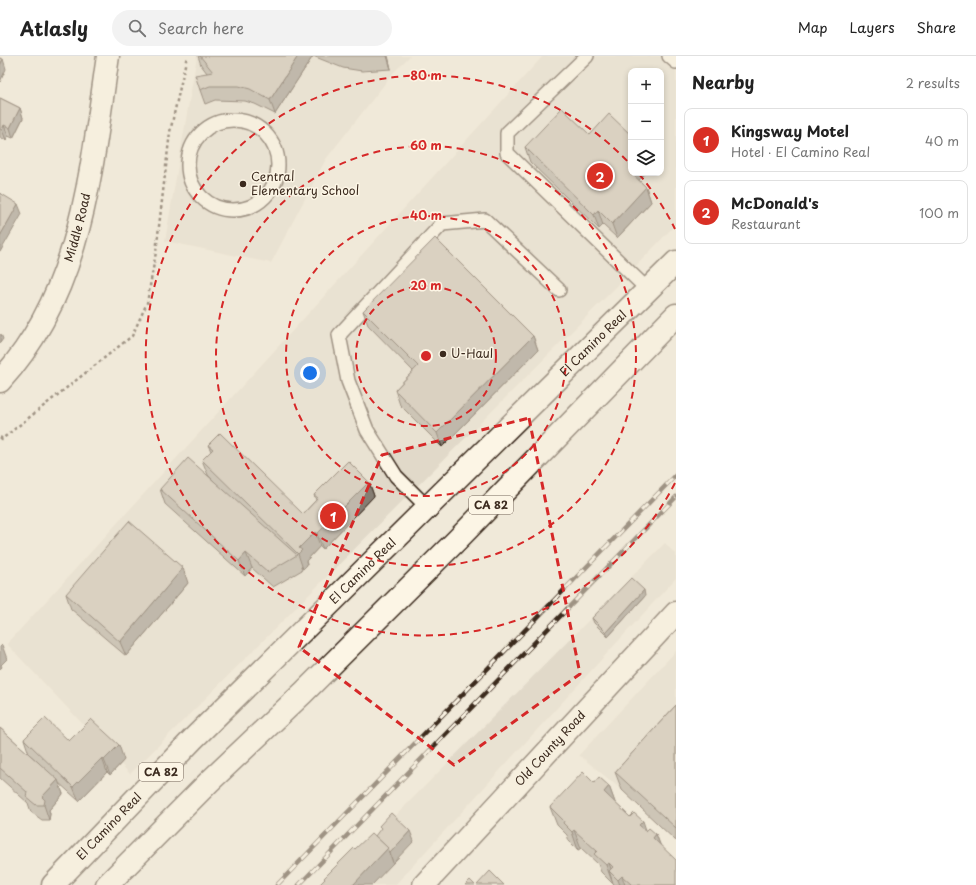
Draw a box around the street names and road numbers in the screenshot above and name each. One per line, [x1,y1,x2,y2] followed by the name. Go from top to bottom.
[59,191,94,264] street label: Middle Road
[555,306,630,380] street label: El Camino Real
[469,496,513,514] road number: CA 82
[325,533,400,608] street label: El Camino Real
[510,706,589,790] street label: Old County Road
[139,763,183,781] road number: CA 82
[72,788,145,864] street label: El Camino Real

